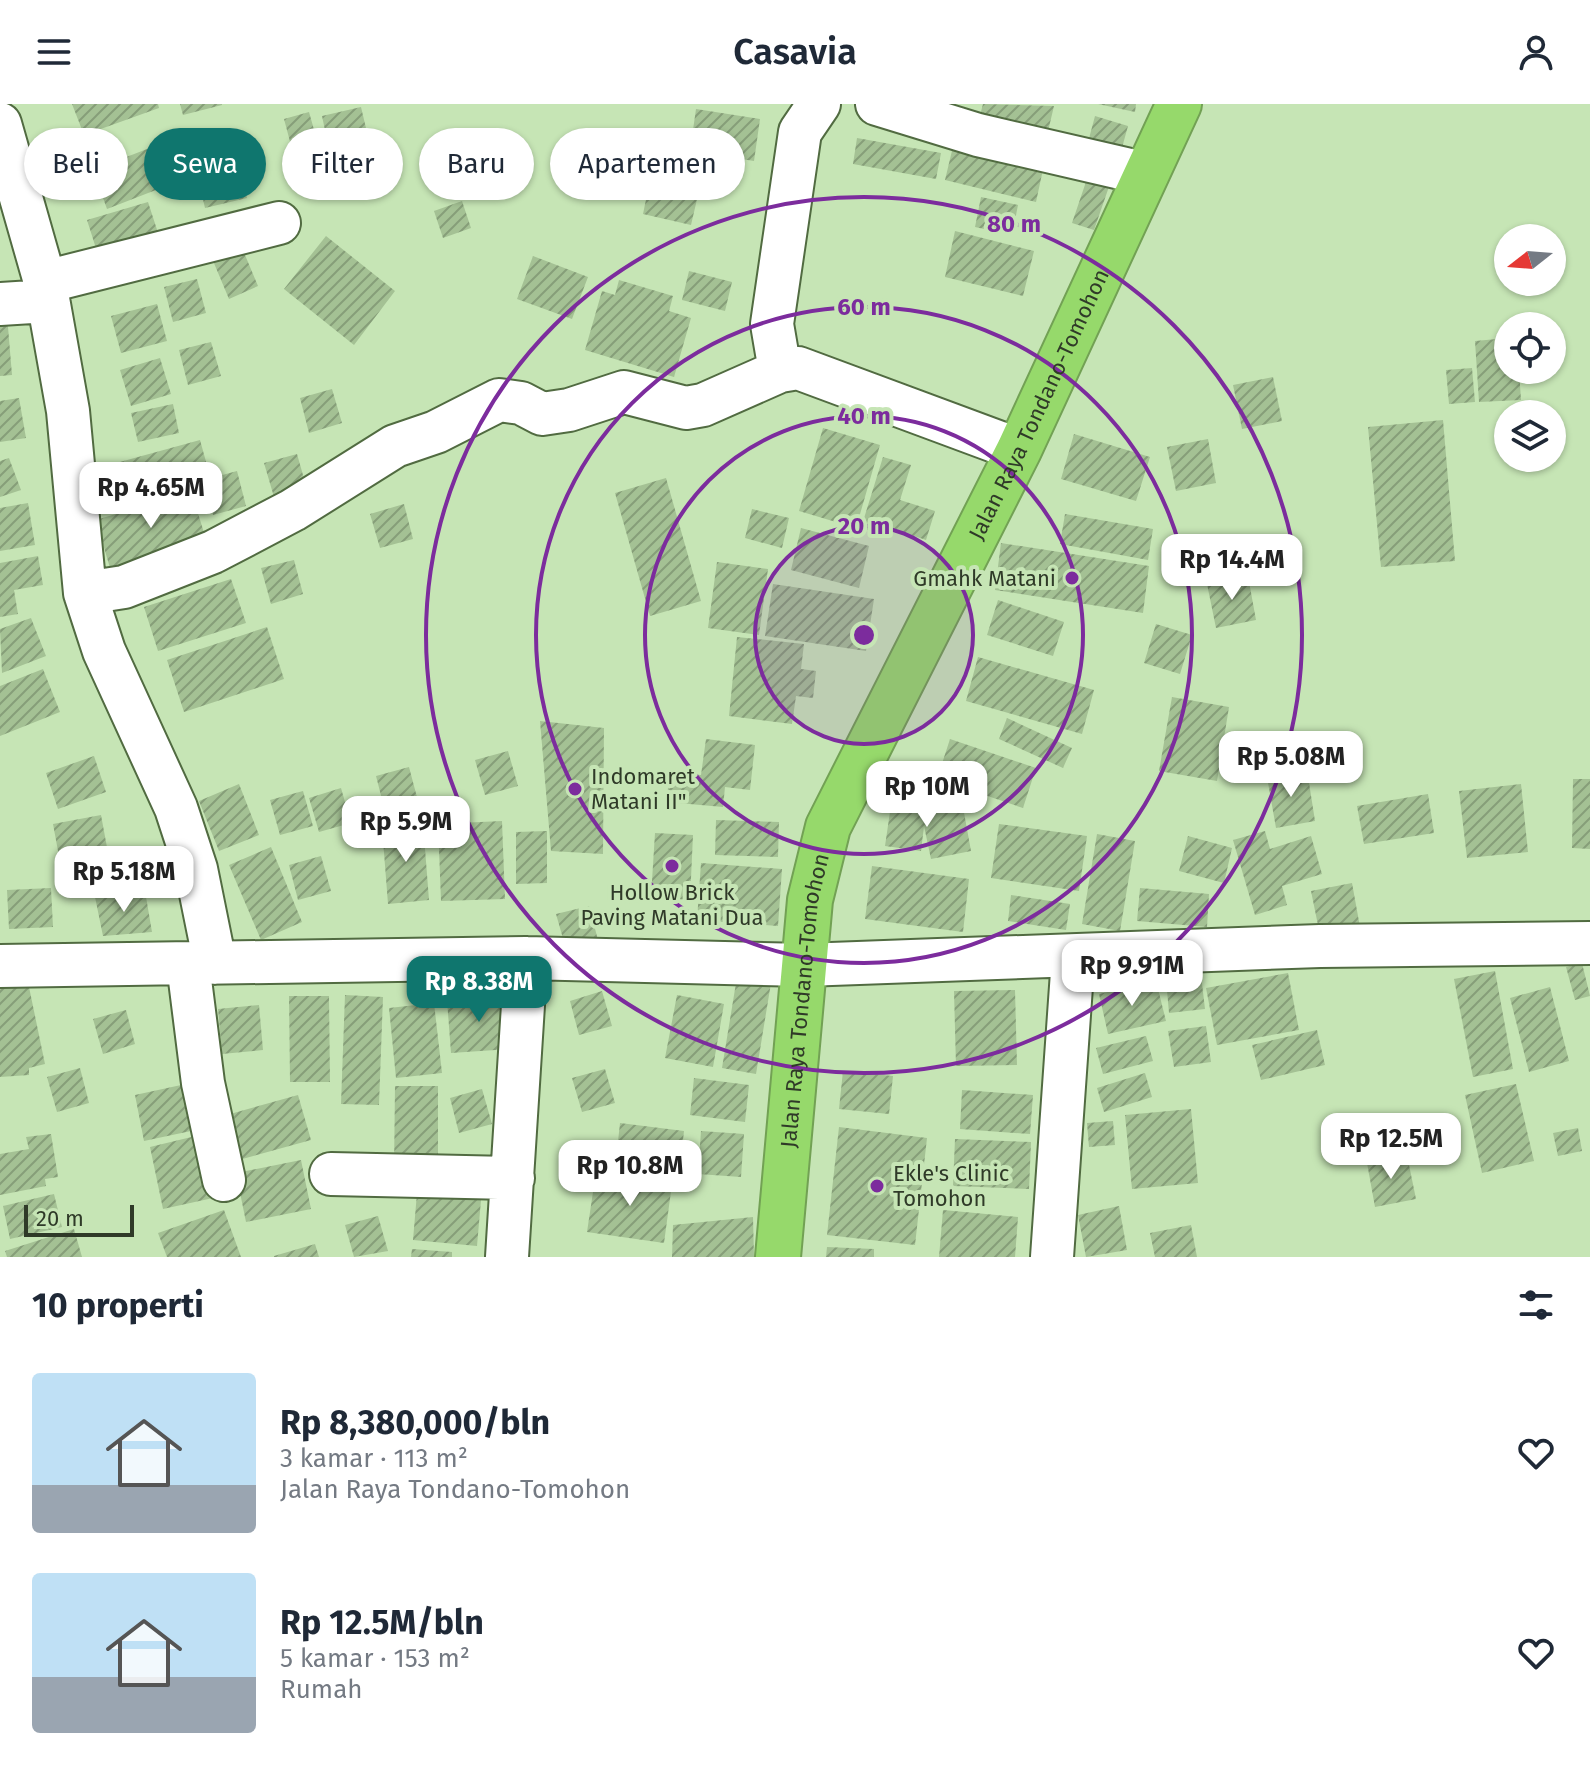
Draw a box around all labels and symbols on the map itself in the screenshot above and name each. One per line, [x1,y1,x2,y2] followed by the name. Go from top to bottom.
[987,210,1041,238] text: 80 m
[1494,224,1566,296] north arrow
[963,265,1115,544] street label: Jalan Raya Tondano-Tomohon
[837,293,891,321] text: 60 m
[837,402,891,430] text: 40 m
[68,462,234,530] pin: Rp 4.65M
[838,512,890,540] text: 20 m
[1149,534,1315,602] pin: Rp 14.4M
[913,565,1056,592] place label: Gmahk Matani
[1063,569,1081,587] marker: Gmahk Matani
[850,621,878,649] centre of rings
[1208,731,1374,799] pin: Rp 5.08M
[862,761,992,829] pin: Rp 10M
[591,763,695,815] place label: Indomaret Matani II"
[566,780,584,798] marker: Indomaret Matani II"
[332,796,480,864] pin: Rp 5.9M
[41,846,207,914] pin: Rp 5.18M
[775,850,835,1149] street label: Jalan Raya Tondano-Tomohon
[663,857,681,875] marker: Hollow Brick Paving Matani Dua
[580,879,764,931] place label: Hollow Brick Paving Matani Dua
[1049,940,1215,1008] pin: Rp 9.91M
[396,956,562,1024] pin: Rp 8.38M
[1308,1113,1474,1181] pin: Rp 12.5M
[547,1140,713,1208] pin: Rp 10.8M
[893,1160,1009,1212] place label: Ekle's Clinic Tomohon
[868,1177,886,1195] marker: Ekle's Clinic Tomohon
[24,1201,134,1237] scale bar

